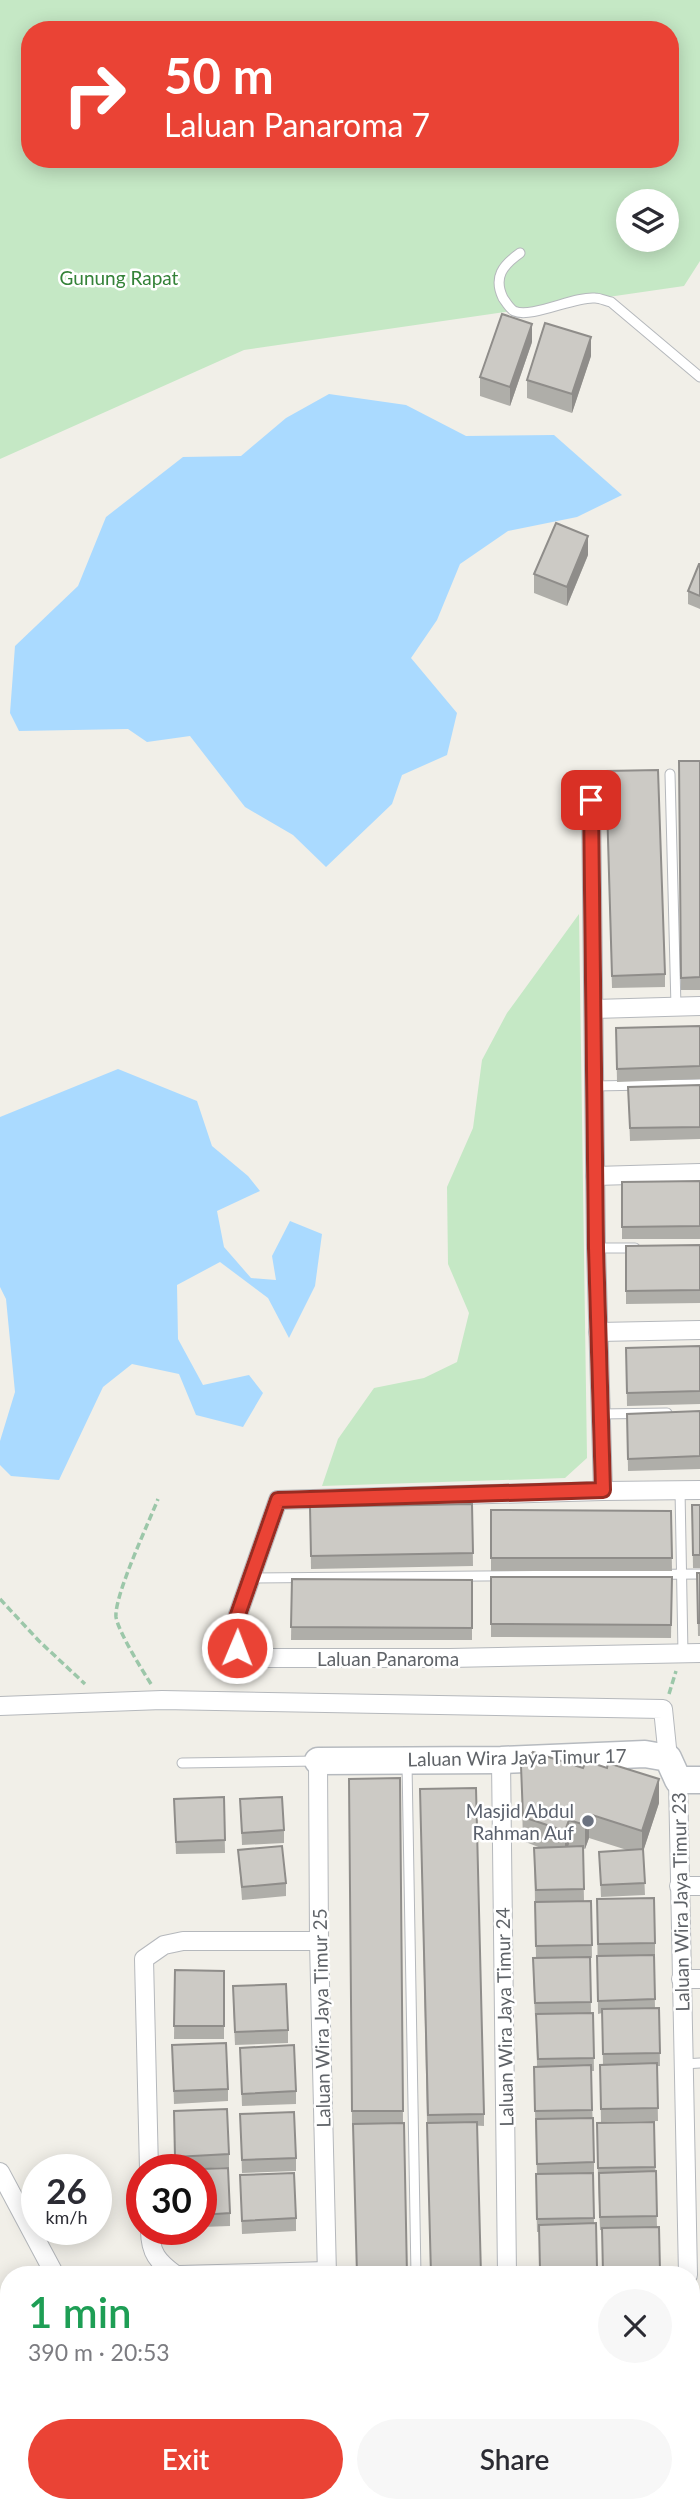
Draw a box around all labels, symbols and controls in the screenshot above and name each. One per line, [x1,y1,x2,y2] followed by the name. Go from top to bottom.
[164,46,274,104] text: 50 m
[49,49,140,140] icon: right
[164,105,430,144] text: Laluan Panaroma 7
[616,189,679,252] map controls
[616,189,679,252] button: layers
[60,266,179,289] park label: Gunung Rapat
[561,770,621,830] pin
[572,781,610,819] icon: arrive
[200,1611,274,1685] position arrow
[317,1647,459,1670] street label: Laluan Panaroma
[407,1744,627,1770] street label: Laluan Wira Jaya Timur 17
[667,1792,693,2012] street label: Laluan Wira Jaya Timur 23
[466,1799,574,1844] place label: Masjid Abdul Rahman Auf
[580,1813,596,1829] marker: Masjid Abdul Rahman Auf
[491,1907,517,2127] street label: Laluan Wira Jaya Timur 24
[308,1908,334,2128] street label: Laluan Wira Jaya Timur 25
[126,2154,217,2245] speed limit sign: 30
[46,2169,87,2211] text: 26
[45,2206,88,2228] text: km/h
[28,2287,132,2337] text: 1 min
[598,2289,672,2363] button: close
[28,2338,170,2366] text: 390 m · 20:53
[28,2419,343,2499] button: Exit
[357,2419,672,2499] button: Share

